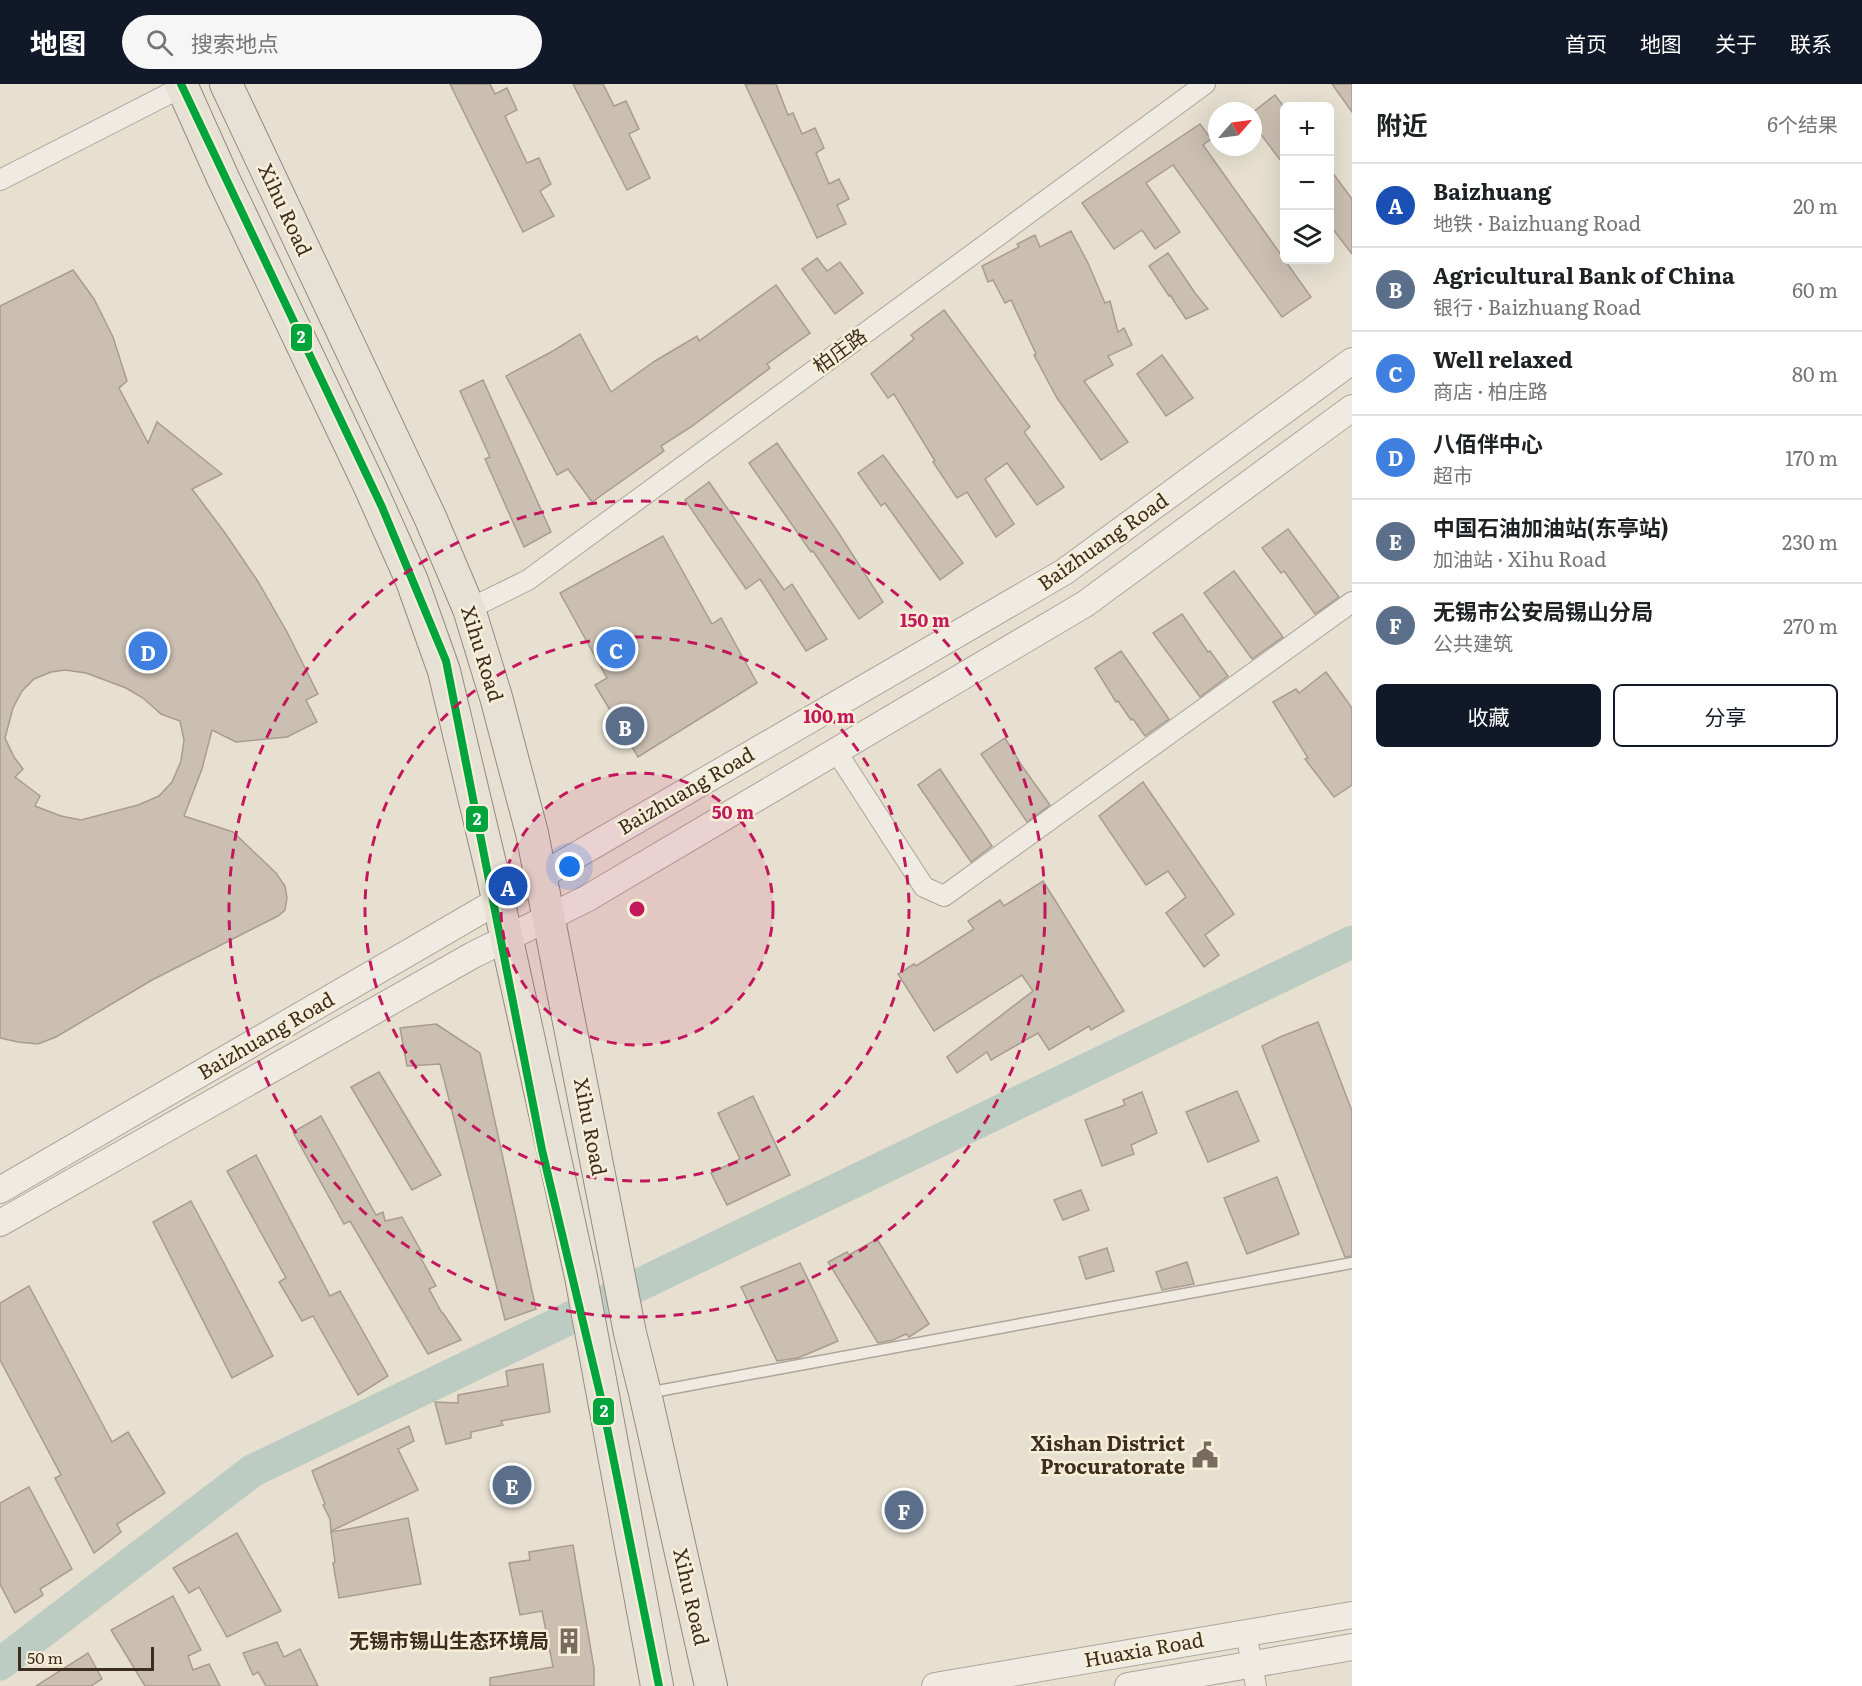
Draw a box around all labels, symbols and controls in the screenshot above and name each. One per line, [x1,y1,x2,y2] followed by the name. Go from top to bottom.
[122,15,542,69] search box
[30,21,86,63] text: 地图
[143,26,176,59] icon: search
[191,26,279,59] text: 搜索地点
[1565,27,1607,58] text: 首页
[1640,27,1682,58] text: 地图
[1715,27,1757,58] text: 关于
[1790,27,1832,58] text: 联系
[1208,102,1262,156] north arrow
[1280,102,1334,264] map controls
[1280,102,1334,156] button: +
[1376,104,1428,143] text: 附近
[1767,108,1838,138] text: 6个结果
[1280,156,1334,210] button: −
[252,158,321,260] street label: Xihu Road
[1433,174,1551,207] text: Baizhuang
[1388,190,1403,220] text: A
[1793,190,1838,220] text: 20 m
[1433,207,1641,237] text: 地铁 · Baizhuang Road
[1280,210,1334,264] button: layers
[1433,258,1735,291] text: Agricultural Bank of China
[1389,274,1402,304] text: B
[1792,274,1838,304] text: 60 m
[1433,291,1641,321] text: 银行 · Baizhuang Road
[806,320,872,379] street label: 柏庄路
[290,323,313,352] line badge: 2
[297,324,306,348] text: 2
[1433,342,1573,375] text: Well relaxed
[1388,358,1403,388] text: C
[1792,358,1838,388] text: 80 m
[1433,375,1548,405] text: 商店 · 柏庄路
[1433,426,1543,459] text: 八佰伴中心
[1388,442,1403,472] text: D
[1785,442,1838,472] text: 170 m
[1433,459,1473,489] text: 超市
[1030,484,1173,597] street label: Baizhuang Road
[1433,510,1669,543] text: 中国石油加油站(东亭站)
[1389,526,1402,556] text: E
[1782,526,1838,556] text: 230 m
[1433,543,1606,573] text: 加油站 · Xihu Road
[1433,594,1653,627] text: 无锡市公安局锡山分局
[455,602,513,705] street label: Xihu Road
[900,606,950,633] text: 150 m
[1389,610,1402,640] text: F
[1783,610,1838,640] text: 270 m
[596,626,636,672] pin: C
[1433,627,1513,657] text: 公共建筑
[128,628,168,674] pin: D
[1376,684,1601,747] button: 收藏
[1613,684,1838,747] button: 分享
[803,702,855,729] text: 100 m
[606,704,644,748] pin: B
[611,738,759,841] street label: Baizhuang Road
[712,798,754,825] text: 50 m
[465,805,489,833] line badge: 2
[473,806,482,830] text: 2
[555,852,584,881] your location
[488,864,528,908] pin: A
[627,899,647,919] centre of rings
[191,983,339,1086] street label: Baizhuang Road
[568,1075,616,1178] street label: Xihu Road
[592,1397,615,1426] line badge: 2
[600,1398,609,1422] text: 2
[1031,1427,1185,1480] place label: Xishan District Procuratorate
[1190,1440,1220,1470] public building icon: Xishan District Procuratorate
[492,1462,532,1508] pin: E
[884,1488,924,1532] pin: F
[667,1545,719,1648] street label: Xihu Road
[1081,1623,1206,1673] street label: Huaxia Road
[349,1624,549,1654] place label: 无锡市锡山生态环境局
[554,1626,584,1656] building icon: 无锡市锡山生态环境局
[18,1644,154,1672] scale bar
[27,1645,63,1669] text: 50 m

